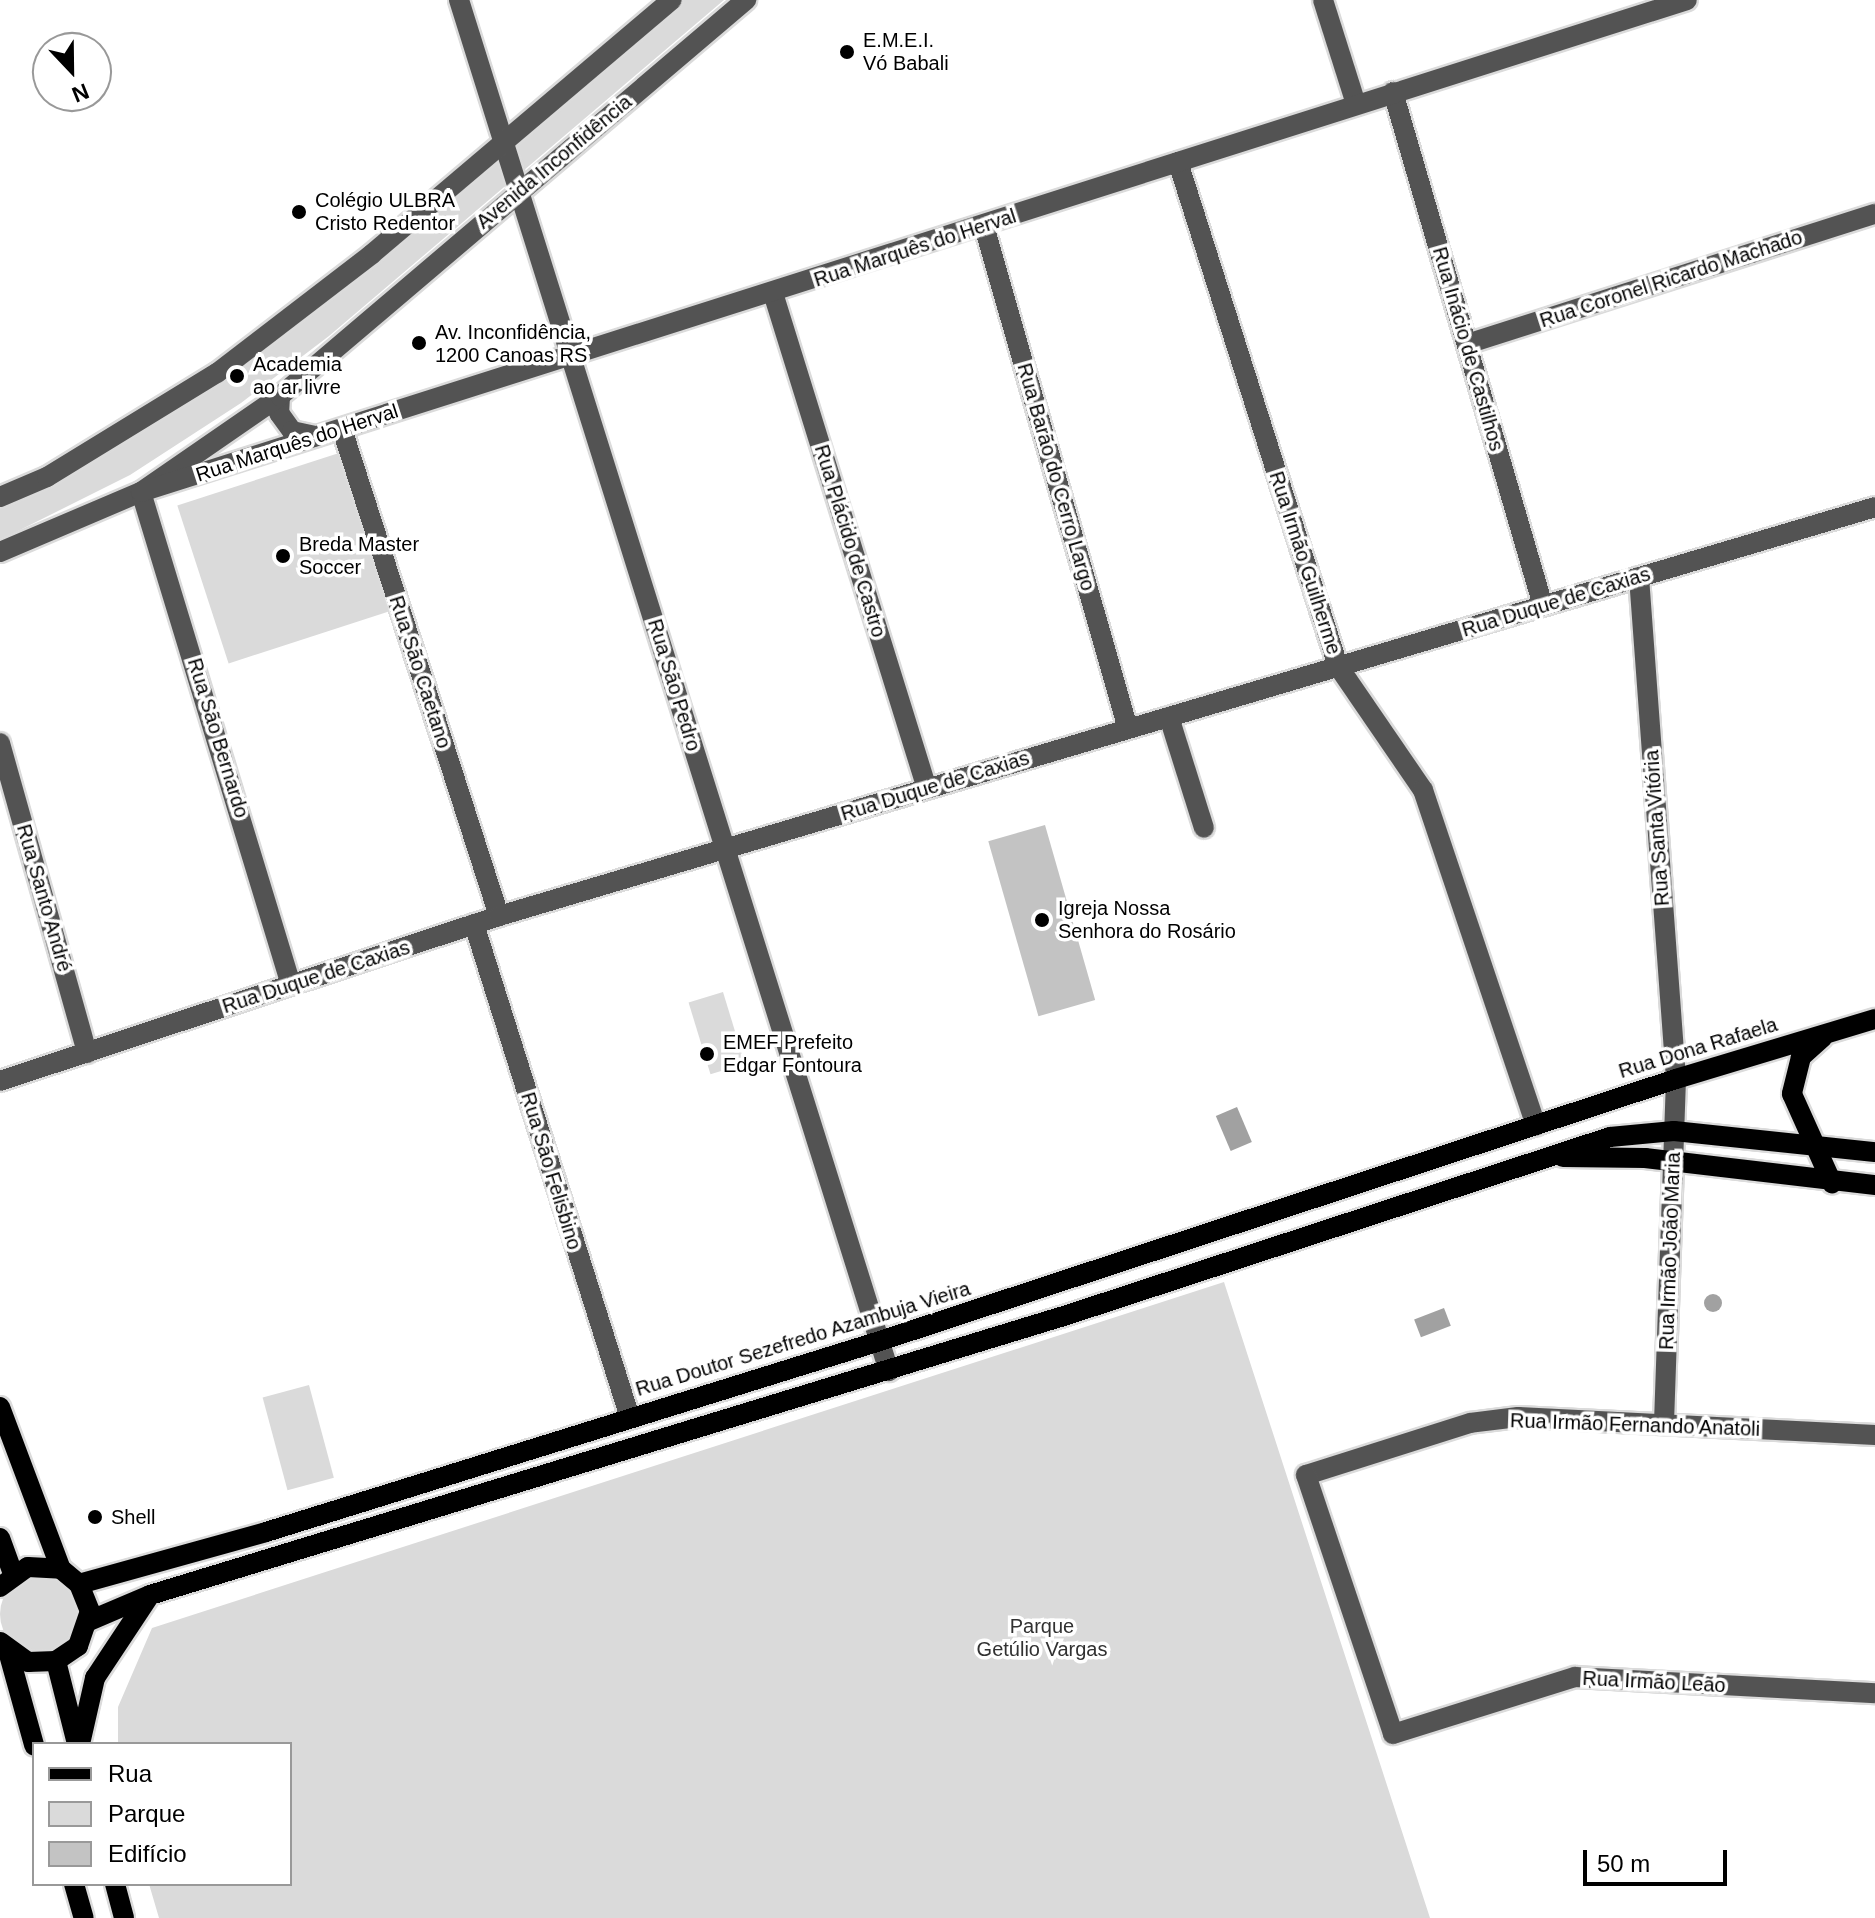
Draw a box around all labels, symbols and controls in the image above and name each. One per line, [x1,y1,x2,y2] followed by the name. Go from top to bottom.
[863,28,949,75] place label: E.M.E.I. Vó Babali
[32,32,112,112] north arrow
[838,43,856,61] marker: E.M.E.I. Vó Babali
[68,78,92,107] text: N
[471,90,637,234] street label: Avenida Inconfidência
[315,188,455,235] place label: Colégio ULBRA Cristo Redentor
[290,203,308,221] marker: Colégio ULBRA Cristo Redentor
[811,204,1019,292] street label: Rua Marquês do Herval
[1537,225,1805,333] street label: Rua Coronel Ricardo Machado
[1427,244,1509,454] street label: Rua Inácio de Castilhos
[435,320,591,367] place label: Av. Inconfidência, 1200 Canoas RS
[410,334,428,352] marker: Av. Inconfidência, 1200 Canoas RS
[253,352,342,399] place label: Academia ao ar livre
[1012,360,1100,594] street label: Rua Barão do Cerro Largo
[228,367,246,385] marker: Academia ao ar livre
[193,399,401,487] street label: Rua Marquês do Herval
[809,442,891,640] street label: Rua Plácido de Castro
[1264,468,1346,658] street label: Rua Irmão Guilherme
[299,532,419,579] place label: Breda Master Soccer
[274,547,292,565] marker: Breda Master Soccer
[1459,562,1653,642] street label: Rua Duque de Caxias
[384,593,456,751] street label: Rua São Caetano
[643,616,705,754] street label: Rua São Pedro
[182,655,254,821] street label: Rua São Bernardo
[838,746,1032,826] street label: Rua Duque de Caxias
[1640,749,1674,907] street label: Rua Santa Vitória
[11,821,77,975] street label: Rua Santo André
[1058,896,1236,943] place label: Igreja Nossa Senhora do Rosário
[1033,911,1051,929] marker: Igreja Nossa Senhora do Rosário
[219,935,413,1019] street label: Rua Duque de Caxias
[1616,1012,1780,1084] street label: Rua Dona Rafaela
[723,1030,862,1077] place label: EMEF Prefeito Edgar Fontoura
[698,1045,716,1063] marker: EMEF Prefeito Edgar Fontoura
[516,1089,586,1253] street label: Rua São Felisbino
[1655,1152,1685,1350] street label: Rua Irmão João Maria
[632,1276,974,1402] street label: Rua Doutor Sezefredo Azambuja Vieira
[1509,1409,1761,1441] street label: Rua Irmão Fernando Anatoli
[111,1505,155,1529] place label: Shell
[86,1508,104,1526] marker: Shell
[977,1614,1107,1661] park label: Parque Getúlio Vargas
[1582,1666,1726,1698] street label: Rua Irmão Leão
[32,1742,292,1886] legend
[108,1760,152,1787] text: Rua
[108,1800,185,1827] text: Parque
[1587,1834,1731,1884] scale bar
[108,1840,187,1867] text: Edifício
[1597,1850,1650,1877] text: 50 m

